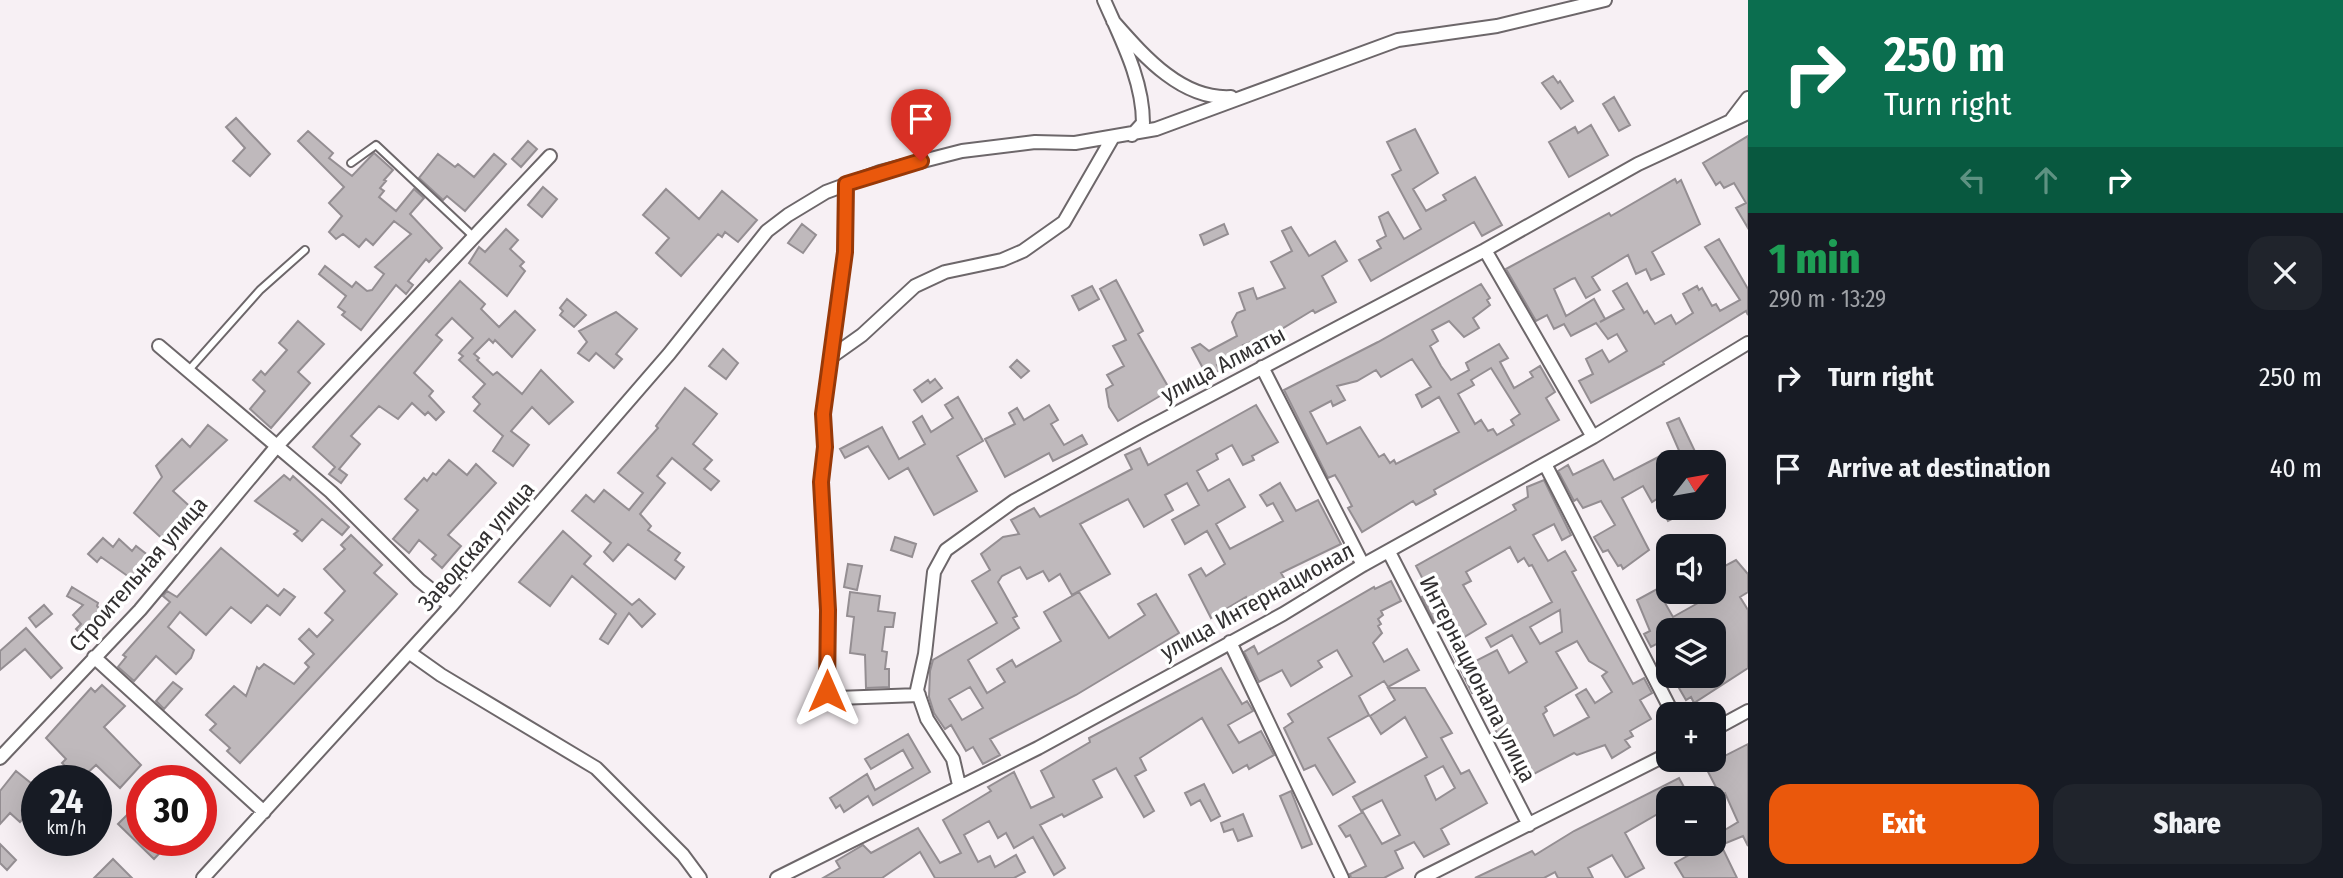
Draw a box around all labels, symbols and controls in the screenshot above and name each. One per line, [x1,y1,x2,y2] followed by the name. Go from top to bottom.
[1884,25,2005,84] text: 250 m
[1769,28,1860,119] icon: right
[1884,85,2011,123] text: Turn right
[891,89,951,161] pin
[902,100,940,138] icon: arrive
[1954,161,1992,199] icon: left
[2027,161,2065,199] icon: ahead
[2100,161,2138,199] icon: right
[1769,234,1860,284] text: 1 min
[2248,236,2322,310] button: close
[1769,285,1886,313] text: 290 m · 13:29
[1156,320,1290,408] street label: улица Алматы
[1769,359,1807,397] icon: right
[1828,362,1934,393] text: Turn right
[2259,362,2322,393] text: 250 m
[1656,450,1726,520] north arrow
[1656,450,1726,856] map controls
[1769,450,1807,488] icon: arrive
[1828,453,2051,484] text: Arrive at destination
[2270,453,2322,484] text: 40 m
[412,475,540,617] street label: Заводская улица
[63,491,213,657] street label: Строительная улица
[1656,534,1726,604] button: sound
[1155,536,1359,666] street label: улица Интернационал
[1414,571,1542,787] street label: Интернационала улица
[1656,618,1726,688] button: layers
[790,654,864,728] position arrow
[1656,702,1726,772] button: +
[126,765,217,856] speed limit sign: 30
[50,780,83,822] text: 24
[1769,784,2039,864] button: Exit
[2053,784,2322,864] button: Share
[1656,786,1726,856] button: −
[46,817,87,839] text: km/h

